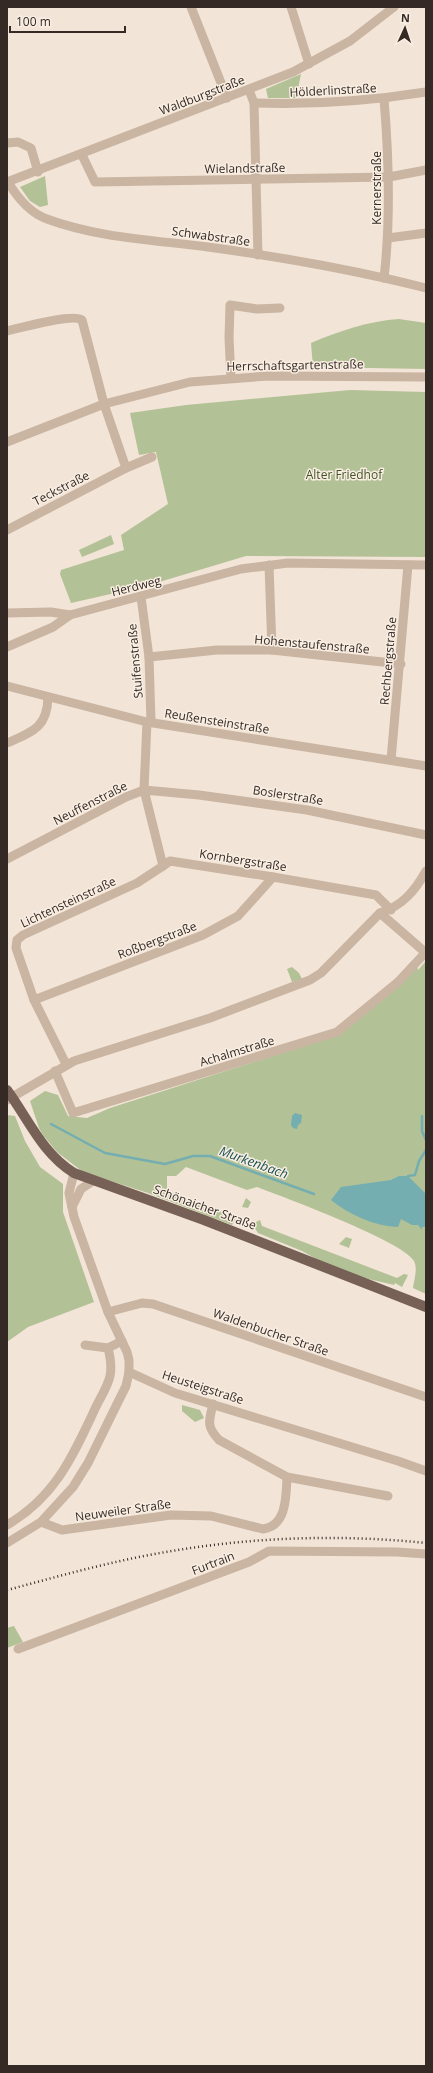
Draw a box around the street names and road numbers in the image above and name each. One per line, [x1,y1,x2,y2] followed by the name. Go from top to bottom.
[157,71,247,119] street label: Waldburgstraße
[289,79,377,101] street label: Hölderlinstraße
[368,151,385,225] street label: Kernerstraße
[204,159,286,177] street label: Wielandstraße
[171,222,251,250] street label: Schwabstraße
[226,355,364,375] street label: Herrschaftsgartenstraße
[30,466,92,509] street label: Teckstraße
[109,572,163,600] street label: Herdweg
[376,616,400,706] street label: Rechbergstraße
[123,623,147,699] street label: Stuifenstraße
[254,631,371,658] street label: Hohenstaufenstraße
[163,704,271,738] street label: Reußensteinstraße
[50,777,130,829] street label: Neuffenstraße
[252,781,325,809] street label: Boslerstraße
[198,845,288,875] street label: Kornbergstraße
[17,872,119,932] street label: Lichtensteinstraße
[115,917,199,963] street label: Roßbergstraße
[198,1031,277,1070] street label: Achalmstraße
[151,1180,259,1234] street label: Schönaicher Straße
[211,1304,331,1360] street label: Waldenbucher Straße
[160,1366,246,1408] street label: Heusteigstraße
[74,1495,172,1525] street label: Neuweiler Straße
[189,1547,237,1579] street label: Furtrain

